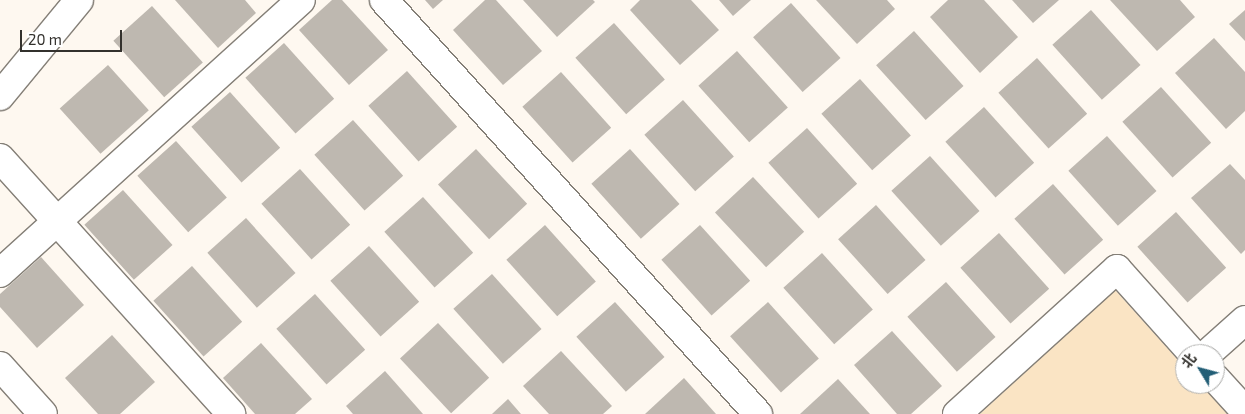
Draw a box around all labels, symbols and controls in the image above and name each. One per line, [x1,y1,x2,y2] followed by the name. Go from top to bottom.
[22,20,125,52] scale bar
[28,30,62,48] text: 20 m
[1175,344,1225,394] north arrow
[1177,350,1199,371] text: 北

